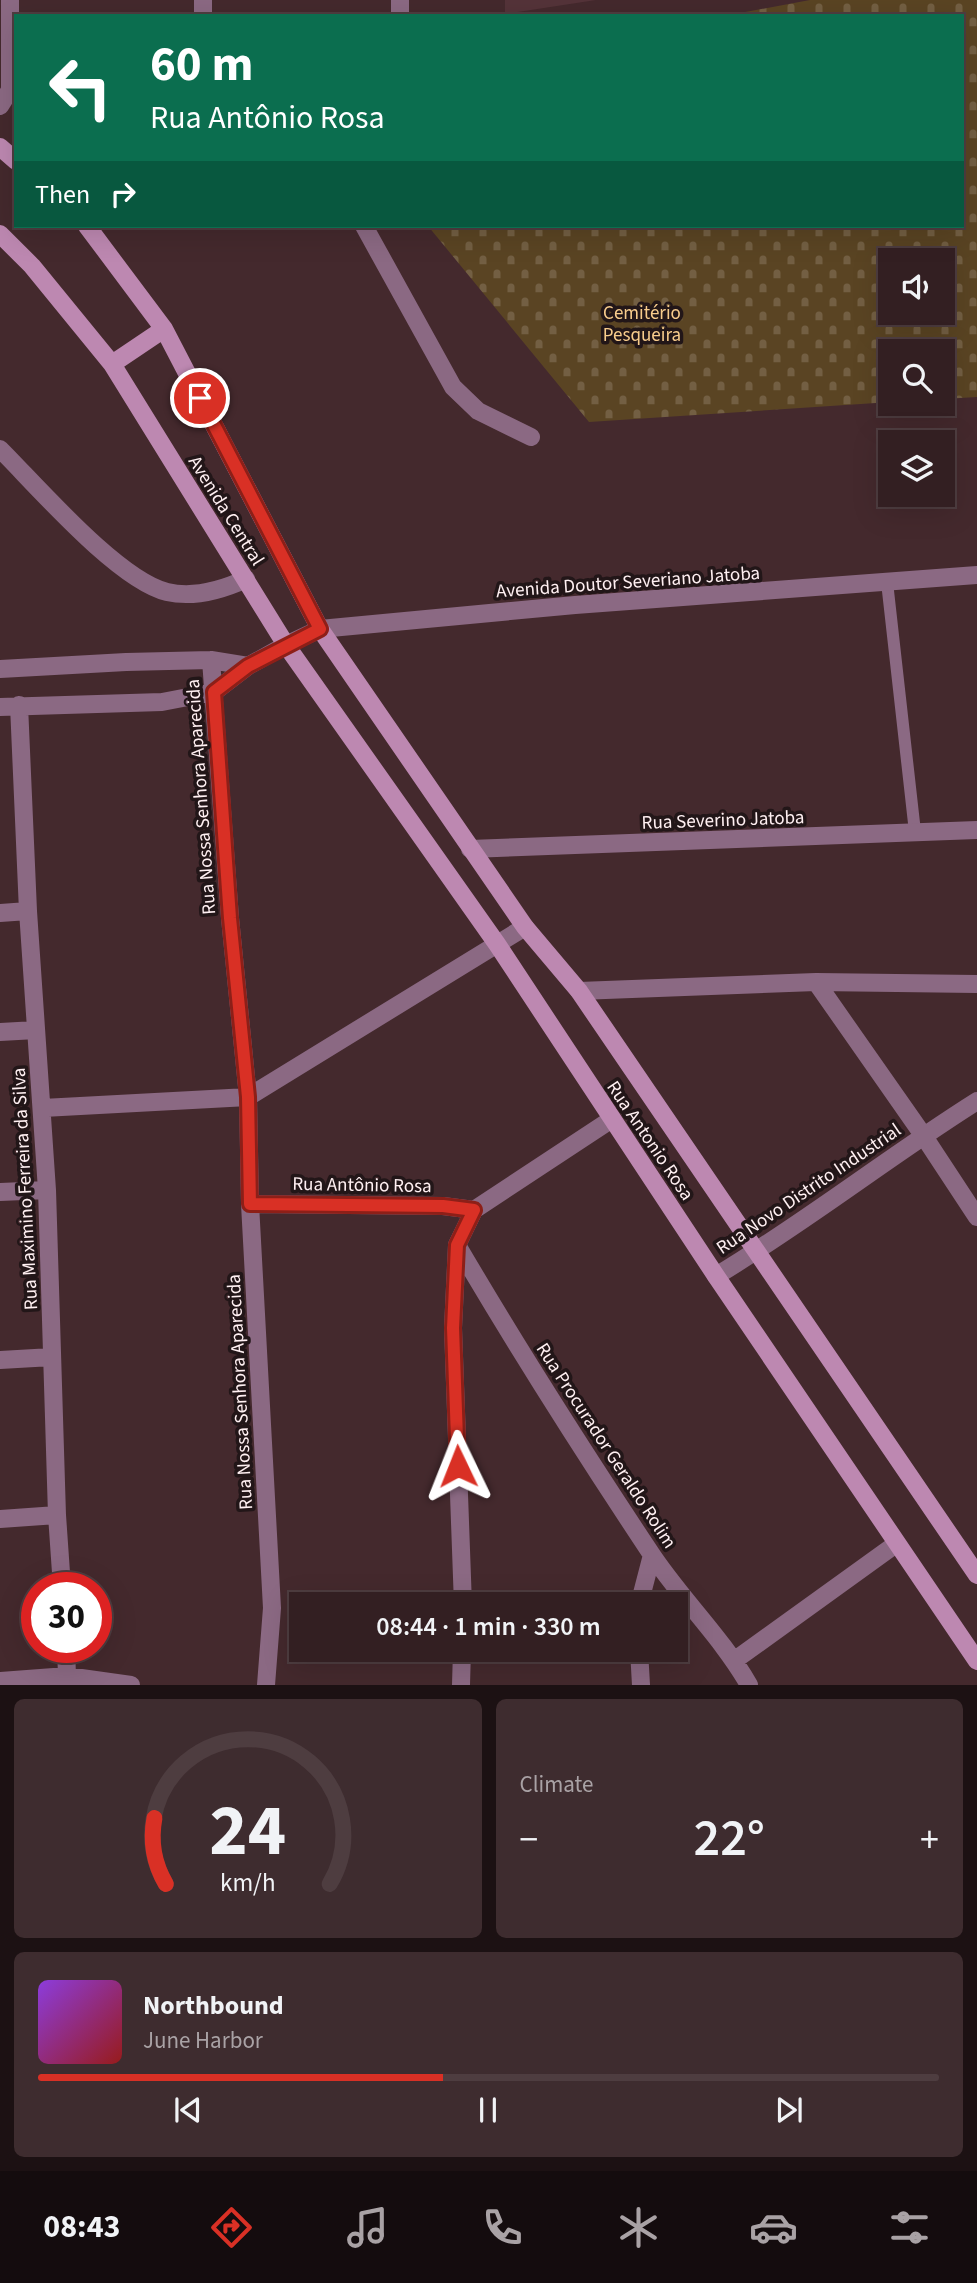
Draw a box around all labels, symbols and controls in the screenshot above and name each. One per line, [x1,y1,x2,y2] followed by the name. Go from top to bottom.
[150,30,254,100] text: 60 m
[35,42,126,133] icon: left
[150,95,385,141] text: Rua Antônio Rosa
[104,175,142,213] icon: right
[35,176,90,213] text: Then
[878,248,955,507] map controls
[878,248,955,325] button: sound
[603,300,681,349] park label: Cemitério Pesqueira
[878,339,955,416] button: search
[170,368,230,428] pin
[181,379,219,417] icon: arrive
[878,430,955,507] button: layers
[181,451,270,571] street label: Avenida Central
[495,560,761,605] street label: Avenida Doutor Severiano Jatoba
[180,678,223,916] street label: Rua Nossa Senhora Aparecida
[641,804,805,837] street label: Rua Severino Jatoba
[6,1067,45,1311] street label: Rua Maximino Ferreira da Silva
[600,1076,700,1206] street label: Rua Antonio Rosa
[711,1117,907,1261] street label: Rua Novo Distrito Industrial
[292,1171,432,1200] street label: Rua Antônio Rosa
[221,1273,260,1510] street label: Rua Nossa Senhora Aparecida
[529,1338,683,1554] street label: Rua Procurador Geraldo Rolim
[421,1429,495,1503] position arrow
[21,1572,112,1663] speed limit sign: 30
[376,1608,601,1645] text: 08:44 · 1 min · 330 m
[520,1768,593,1801] text: Climate
[209,1780,286,1884] text: 24
[694,1802,765,1876] text: 22°
[520,1813,538,1867] text: −
[920,1813,939,1867] text: +
[220,1865,276,1901] text: km/h
[143,1987,284,2024] text: Northbound
[143,2024,263,2057] text: June Harbor
[169,2091,207,2129] icon: previous
[469,2091,507,2129] icon: pause
[770,2091,808,2129] icon: next
[207,2203,256,2252] icon: directions
[343,2203,392,2252] icon: music
[478,2203,527,2252] icon: phone
[614,2203,663,2252] icon: climate
[749,2203,798,2252] icon: car
[885,2203,934,2252] icon: filters
[43,2204,120,2250] text: 08:43

